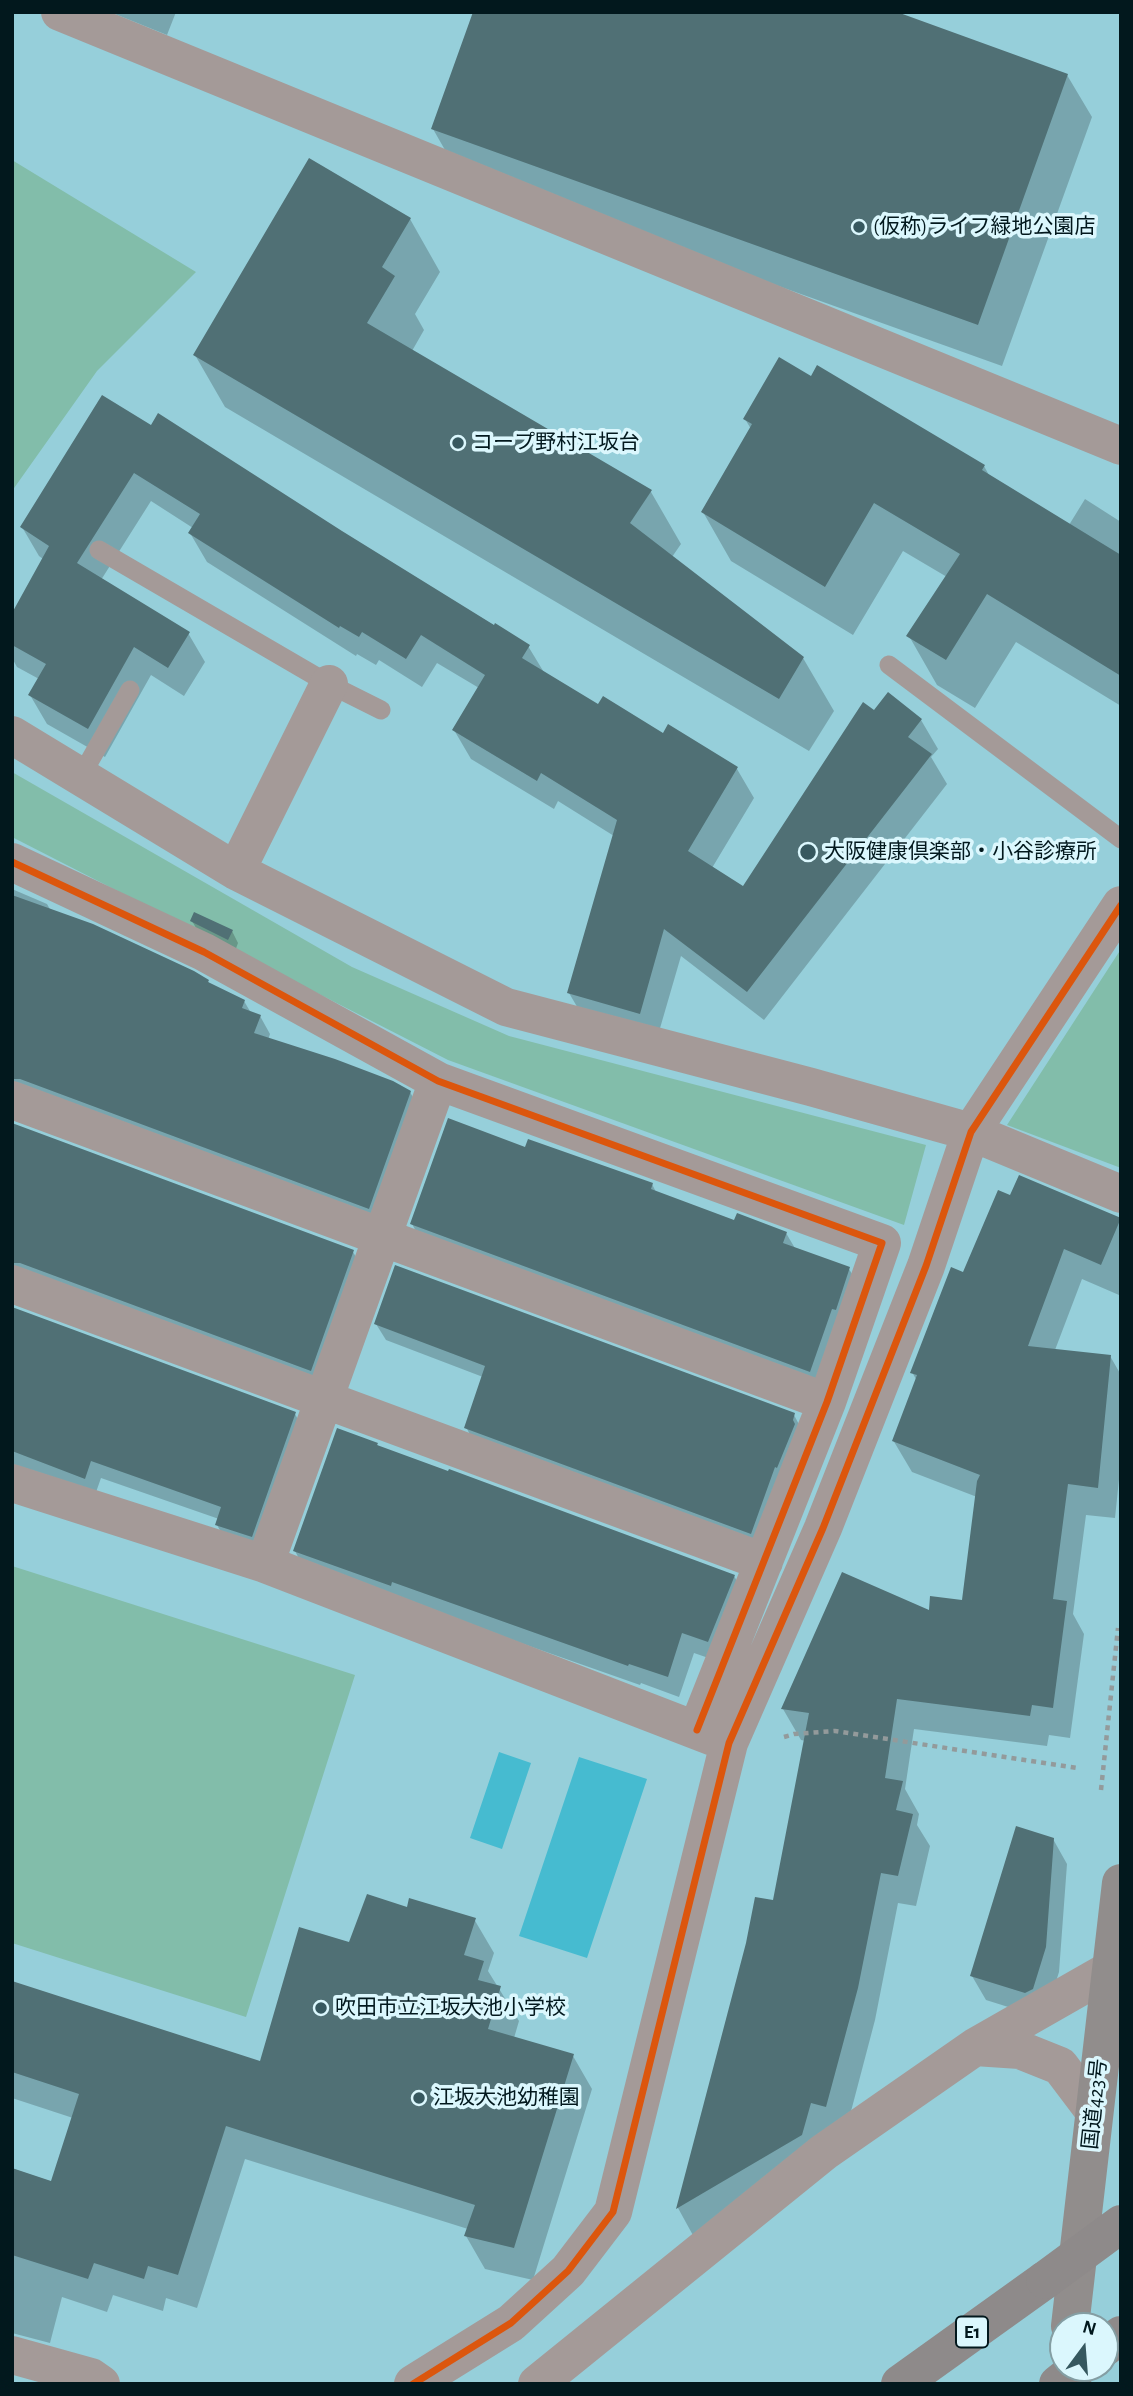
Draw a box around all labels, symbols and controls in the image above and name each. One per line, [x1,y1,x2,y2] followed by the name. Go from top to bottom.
[873,214,1095,240] place label: (仮称)ライフ緑地公園店
[851,219,867,235] marker: (仮称)ライフ緑地公園店
[472,430,640,456] place label: コープ野村江坂台
[450,435,466,451] marker: コープ野村江坂台
[824,839,1097,865] place label: 大阪健康倶楽部・小谷診療所
[798,842,818,862] marker: 大阪健康倶楽部・小谷診療所
[335,1995,566,2021] place label: 吹田市立江坂大池小学校
[313,2000,329,2016] marker: 吹田市立江坂大池小学校
[1078,2057,1112,2151] street label: 国道423号
[433,2085,580,2111] place label: 江坂大池幼稚園
[411,2090,427,2106] marker: 江坂大池幼稚園
[1049,2312,1119,2382] north arrow
[956,2316,988,2348] road number: E1
[1080,2317,1098,2339] text: N

